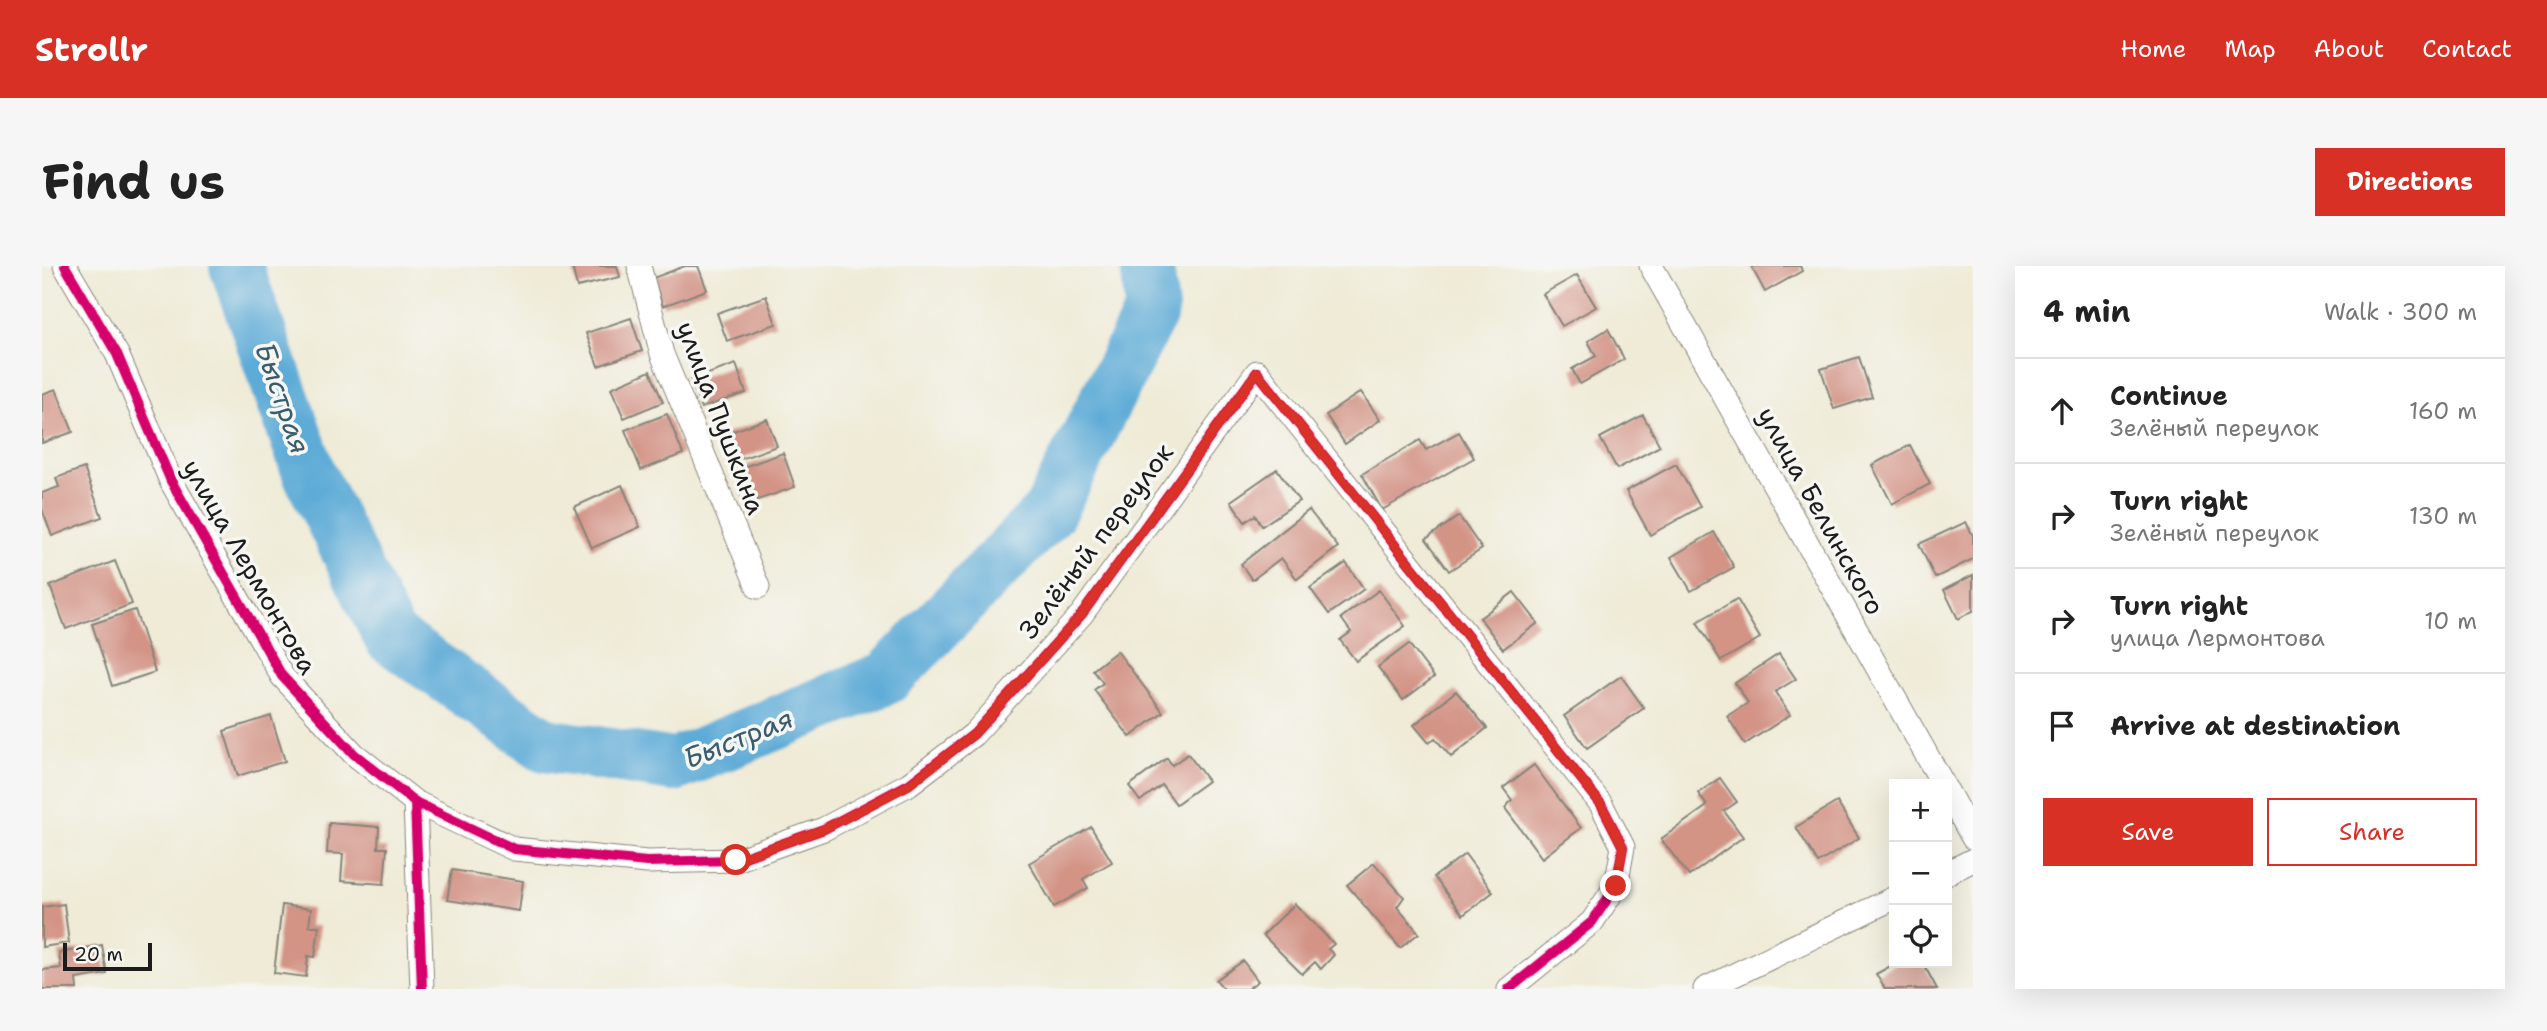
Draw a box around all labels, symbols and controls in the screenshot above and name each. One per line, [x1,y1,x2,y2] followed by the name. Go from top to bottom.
[35,27,148,72] text: Strollr
[2120,33,2186,65] text: Home
[2224,33,2276,65] text: Map
[2314,33,2384,65] text: About
[2422,33,2512,65] text: Contact
[2315,148,2505,216] button: Directions
[42,149,225,215] text: Find us
[2043,291,2130,332] text: 4 min
[2324,297,2477,327] text: Walk · 300 m
[669,316,774,519] street label: улица Пушкина
[246,337,320,459] water label: Быстрая
[2110,378,2228,413] text: Continue
[2043,392,2081,430] icon: ahead
[2409,396,2477,426] text: 160 m
[1750,400,1893,621] street label: улица Белинского
[2110,413,2319,443] text: Зелёный переулок
[1011,436,1181,646] street label: Зелёный переулок
[175,453,326,681] street label: улица Лермонтова
[2110,483,2248,518] text: Turn right
[2043,497,2081,535] icon: right
[2409,501,2477,531] text: 130 m
[2110,518,2319,548] text: Зелёный переулок
[2110,588,2248,623] text: Turn right
[2043,602,2081,640] icon: right
[2424,606,2477,636] text: 10 m
[2110,623,2325,653] text: улица Лермонтова
[678,699,798,777] water label: Быстрая
[2043,707,2081,745] icon: arrive
[2110,708,2400,743] text: Arrive at destination
[1889,779,1952,968] map controls
[1889,779,1952,842] button: +
[2043,798,2253,866] button: Save
[2267,798,2477,866] button: Share
[1889,842,1952,905] button: −
[720,844,751,875] route start
[1600,870,1631,901] route end
[1889,905,1952,968] button: locate
[63,940,152,972] scale bar
[74,942,123,967] text: 20 m

